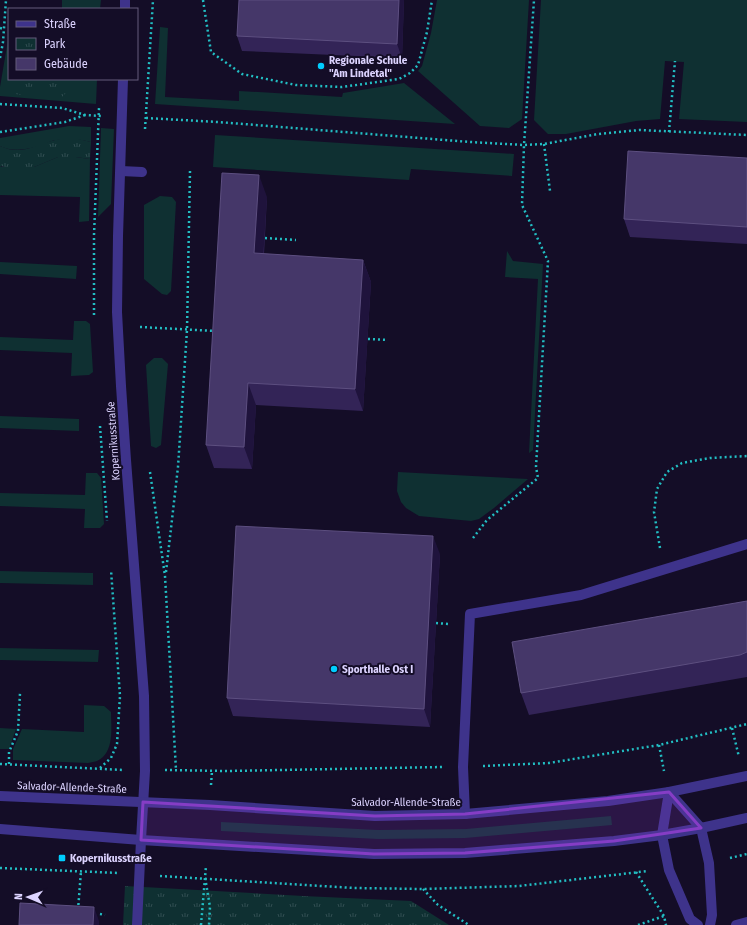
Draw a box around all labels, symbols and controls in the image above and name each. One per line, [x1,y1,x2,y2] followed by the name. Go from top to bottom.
[8,8,138,80] legend
[44,17,76,31] text: Straße
[44,37,66,51] text: Park
[329,54,408,80] place label: Regionale Schule "Am Lindetal"
[44,57,88,71] text: Gebäude
[316,61,326,71] marker: Regionale Schule "Am Lindetal"
[104,401,123,481] street label: Kopernikusstraße
[342,663,413,676] place label: Sporthalle Ost I
[329,664,339,674] marker: Sporthalle Ost I
[17,779,127,796] street label: Salvador-Allende-Straße
[351,796,461,809] street label: Salvador-Allende-Straße
[70,852,152,865] place label: Kopernikusstraße
[57,853,67,863] marker: Kopernikusstraße
[8,877,48,917] north arrow
[12,893,25,900] text: N

